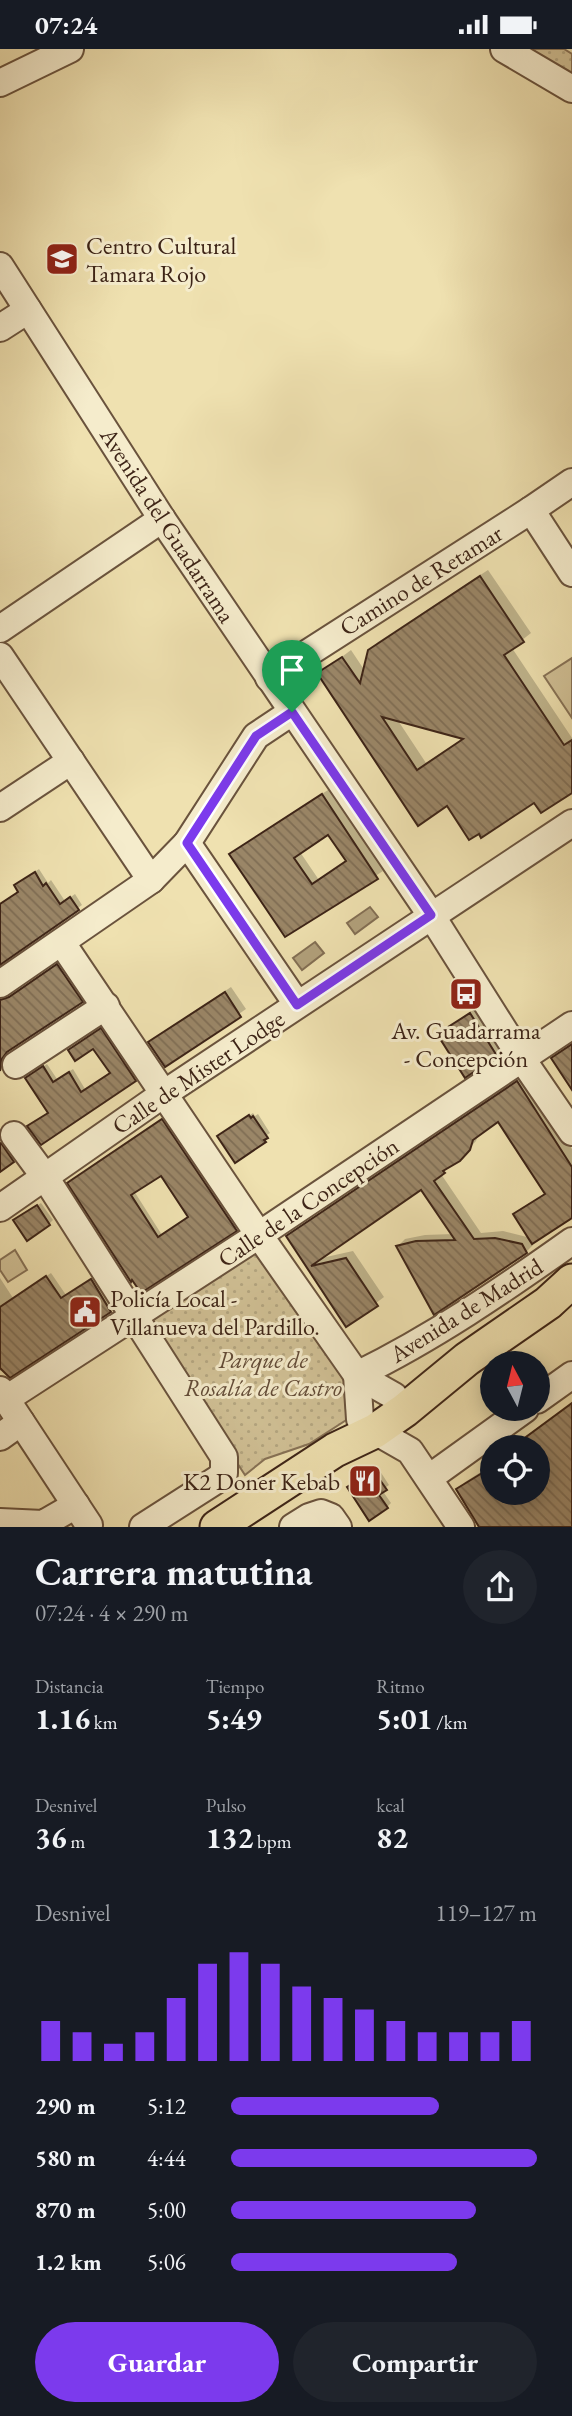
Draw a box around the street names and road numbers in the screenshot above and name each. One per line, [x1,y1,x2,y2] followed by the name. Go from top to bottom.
[93,421,243,629] street label: Avenida del Guadarrama
[334,517,508,643] street label: Camino de Retamar
[106,1003,290,1141] street label: Calle de Mister Lodge
[212,1130,405,1274] street label: Calle de la Concepción
[383,1250,549,1370] street label: Avenida de Madrid

